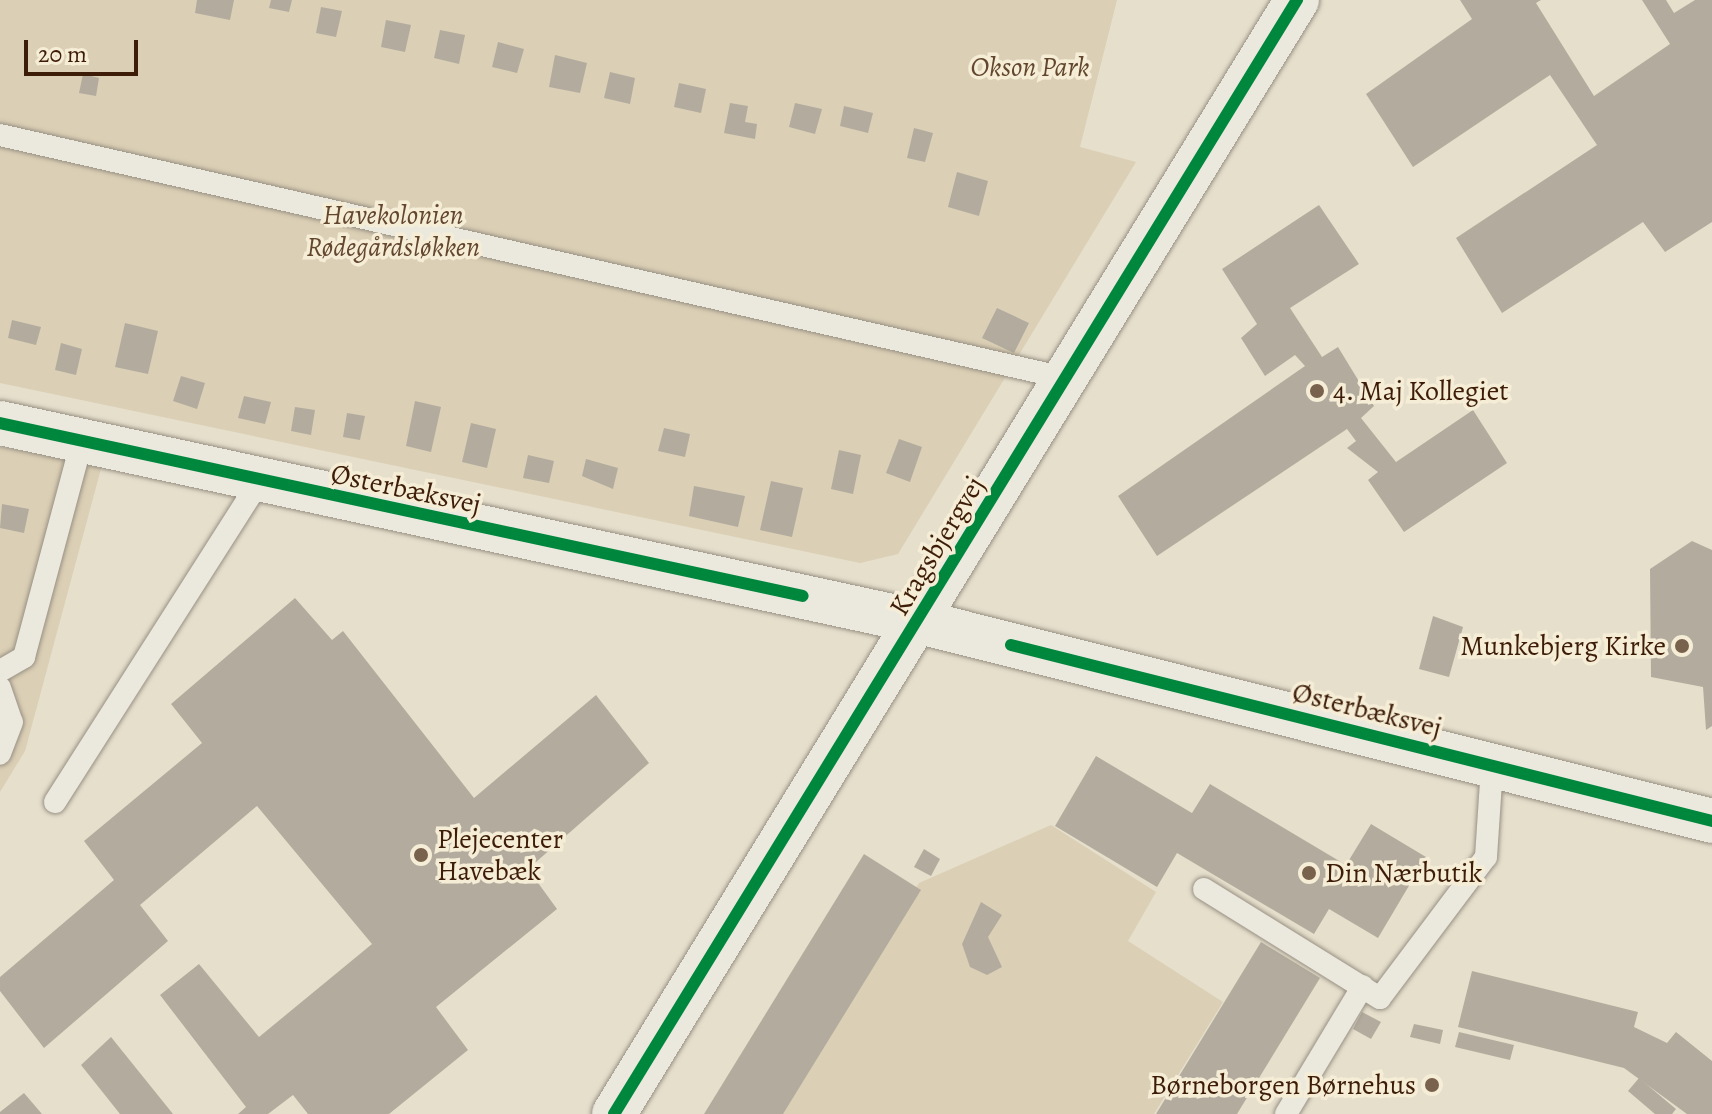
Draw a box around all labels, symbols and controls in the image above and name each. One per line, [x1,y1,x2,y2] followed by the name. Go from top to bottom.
[28,24,142,74] scale bar
[38,38,87,70] text: 20 m
[970,50,1090,84] park label: Okson Park
[306,198,480,264] park label: Havekolonien Rødegårdsløkken
[1333,374,1509,408] place label: 4. Maj Kollegiet
[1308,382,1326,400] marker: 4. Maj Kollegiet
[328,457,484,521] street label: Østerbæksvej
[882,470,992,622] street label: Kragsbjergvej
[1460,629,1666,663] place label: Munkebjerg Kirke
[1673,637,1691,655] marker: Munkebjerg Kirke
[1289,675,1445,745] street label: Østerbæksvej
[437,822,563,888] place label: Plejecenter Havebæk
[412,846,430,864] marker: Plejecenter Havebæk
[1325,856,1482,890] place label: Din Nærbutik
[1300,864,1318,882] marker: Din Nærbutik
[1150,1068,1416,1102] place label: Børneborgen Børnehus
[1423,1076,1441,1094] marker: Børneborgen Børnehus

